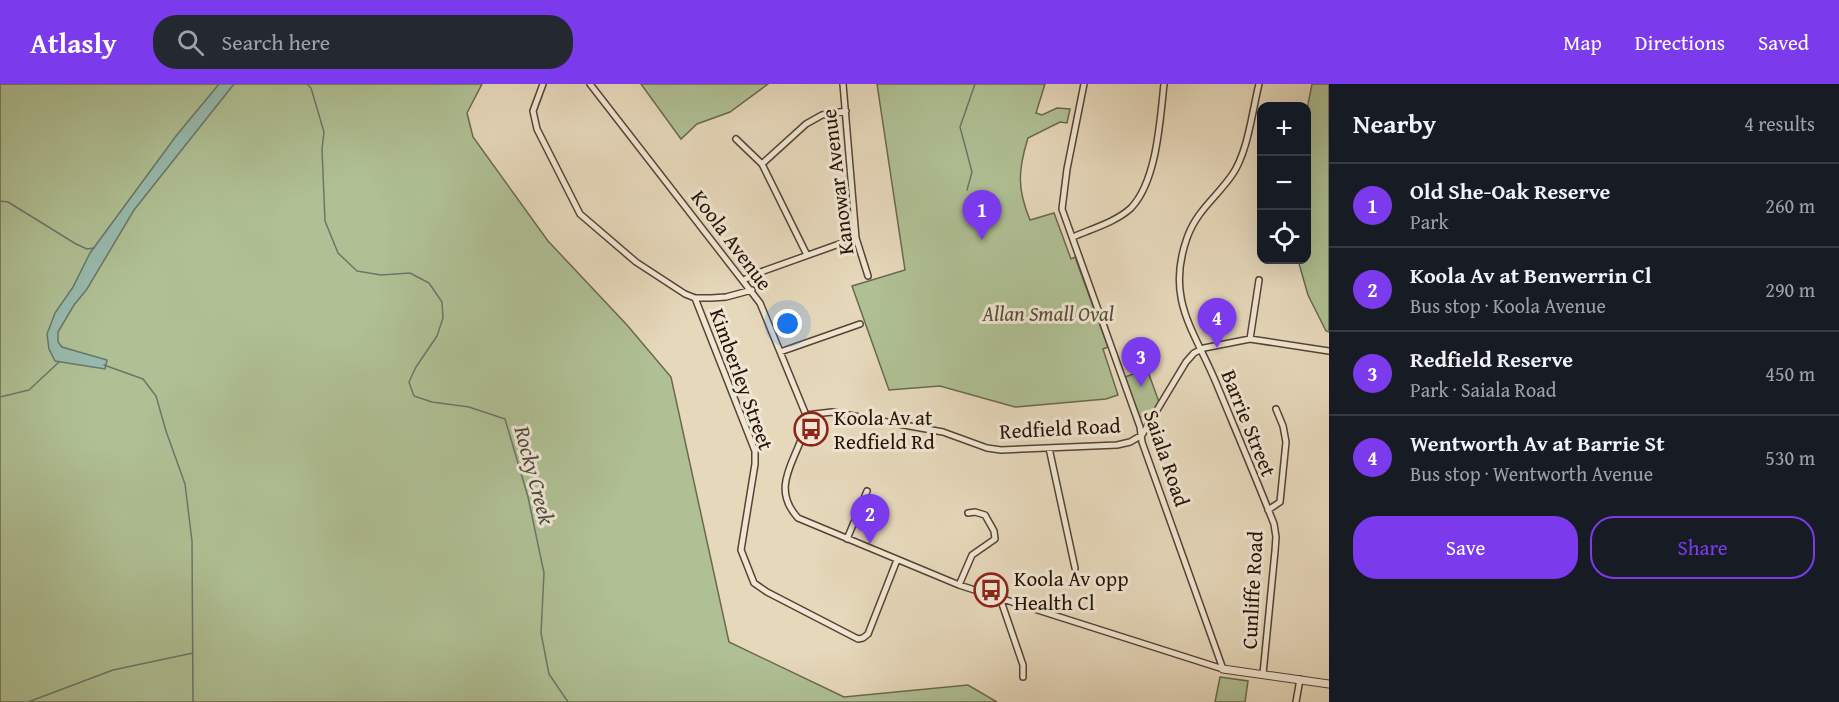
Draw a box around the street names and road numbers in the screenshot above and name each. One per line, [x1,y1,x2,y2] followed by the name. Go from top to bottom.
[813,107,861,257] street label: Kanowar Avenue
[684,183,780,297] street label: Koola Avenue
[702,304,782,455] street label: Kimberley Street
[1214,365,1285,482] street label: Barrie Street
[1136,405,1198,511] street label: Saiala Road
[999,409,1122,447] street label: Redfield Road
[1233,529,1271,650] street label: Cunliffe Road

